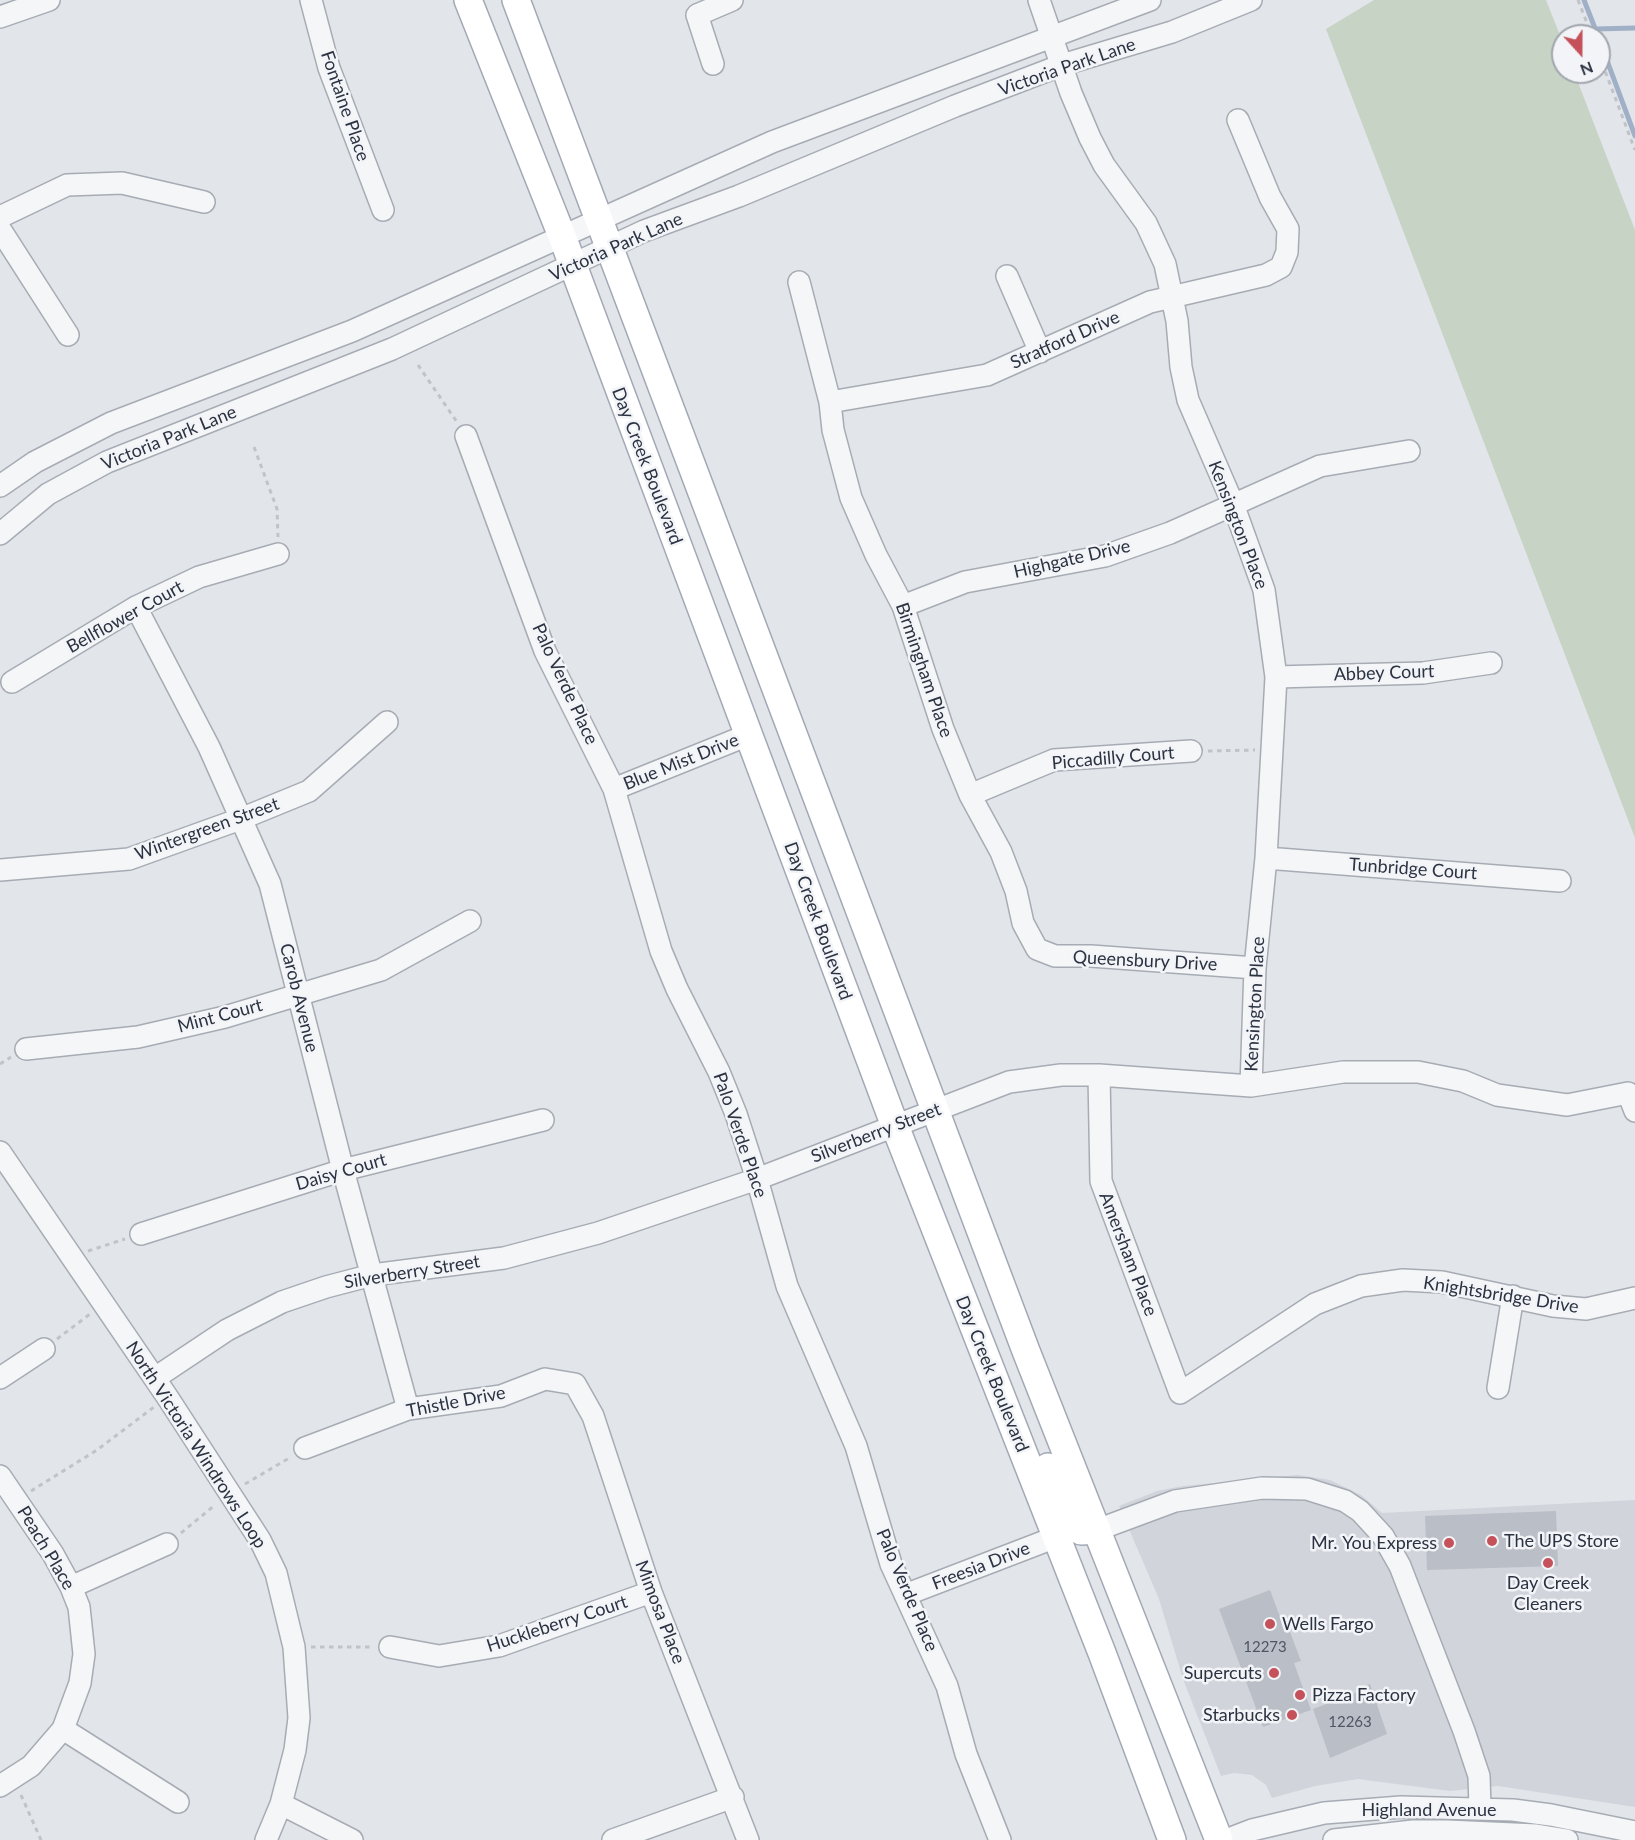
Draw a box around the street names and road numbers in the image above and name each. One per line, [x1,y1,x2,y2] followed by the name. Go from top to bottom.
[996,33,1138,101] street label: Victoria Park Lane
[316,48,374,164] street label: Fontaine Place
[546,208,686,286] street label: Victoria Park Lane
[1007,306,1123,374] street label: Stratford Drive
[607,384,687,548] street label: Day Creek Boulevard
[98,401,240,475] street label: Victoria Park Lane
[1204,458,1272,592] street label: Kensington Place
[1012,535,1132,583] street label: Highgate Drive
[63,576,187,658] street label: Bellflower Court
[891,600,957,740] street label: Birmingham Place
[527,620,603,748] street label: Palo Verde Place
[1333,660,1435,686] street label: Abbey Court
[620,729,742,795] street label: Blue Mist Drive
[1051,742,1175,774] street label: Piccadilly Court
[132,793,282,865] street label: Wintergreen Street
[779,839,857,1003] street label: Day Creek Boulevard
[1348,854,1478,884] street label: Tunbridge Court
[1241,936,1269,1072] street label: Kensington Place
[275,941,323,1055] street label: Carob Avenue
[1072,946,1218,976] street label: Queensbury Drive
[175,994,265,1038] street label: Mint Court
[708,1069,772,1201] street label: Palo Verde Place
[808,1098,944,1168] street label: Silverberry Street
[293,1149,389,1195] street label: Daisy Court
[1094,1189,1162,1319] street label: Amersham Place
[342,1251,482,1293] street label: Silverberry Street
[1422,1272,1580,1318] street label: Knightsbridge Drive
[951,1293,1033,1455] street label: Day Creek Boulevard
[121,1338,271,1552] street label: North Victoria Windrows Loop
[405,1382,507,1422] street label: Thistle Drive
[13,1502,79,1594] street label: Peach Place
[871,1525,943,1655] street label: Palo Verde Place
[929,1537,1033,1595] street label: Freesia Drive
[630,1557,690,1667] street label: Mimosa Place
[484,1591,630,1657] street label: Huckleberry Court
[1362,1799,1496,1821] street label: Highland Avenue

